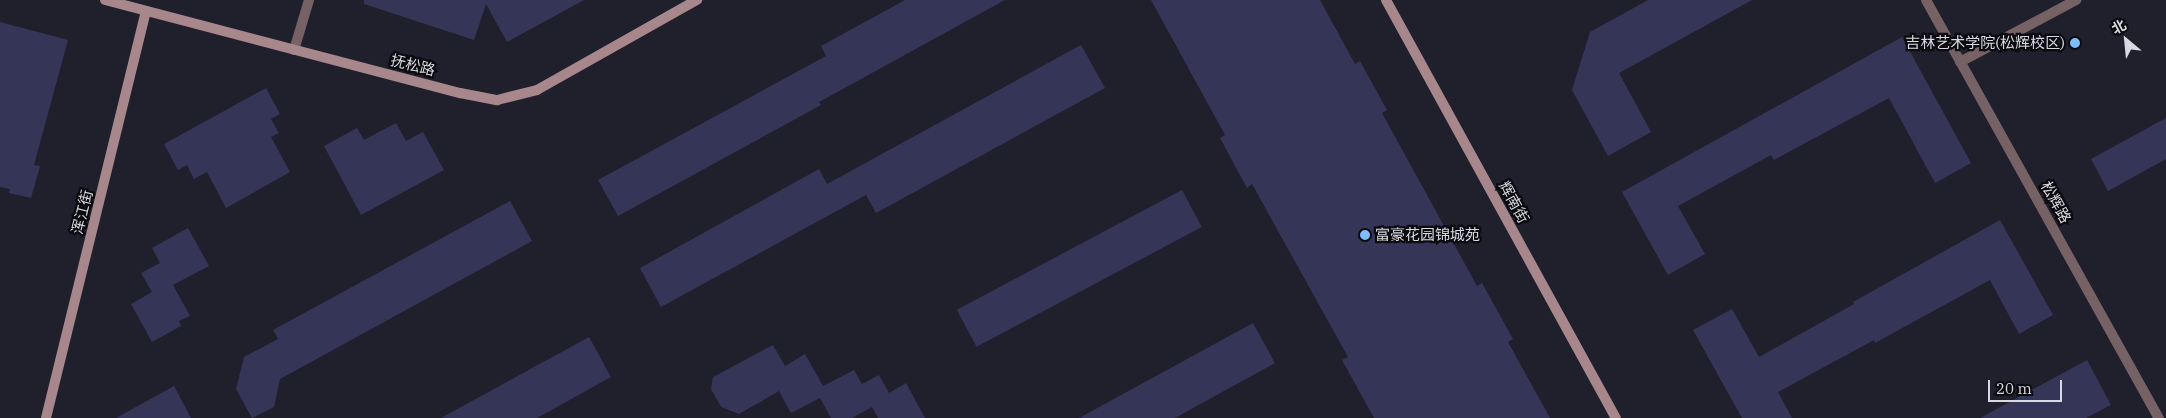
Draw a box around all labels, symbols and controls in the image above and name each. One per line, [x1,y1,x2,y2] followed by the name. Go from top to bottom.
[2101,15,2151,65] north arrow
[2109,16,2129,38] text: 北
[1905,34,2065,52] place label: 吉林艺术学院(松辉校区)
[2069,37,2081,49] marker: 吉林艺术学院(松辉校区)
[389,51,437,79] street label: 抚松路
[1495,178,1533,226] street label: 辉南街
[2037,178,2075,226] street label: 松辉路
[68,188,96,236] street label: 浑江街
[1375,226,1480,244] place label: 富豪花园锦城苑
[1359,229,1371,241] marker: 富豪花园锦城苑
[1991,370,2065,402] scale bar
[1996,379,2032,398] text: 20 m

